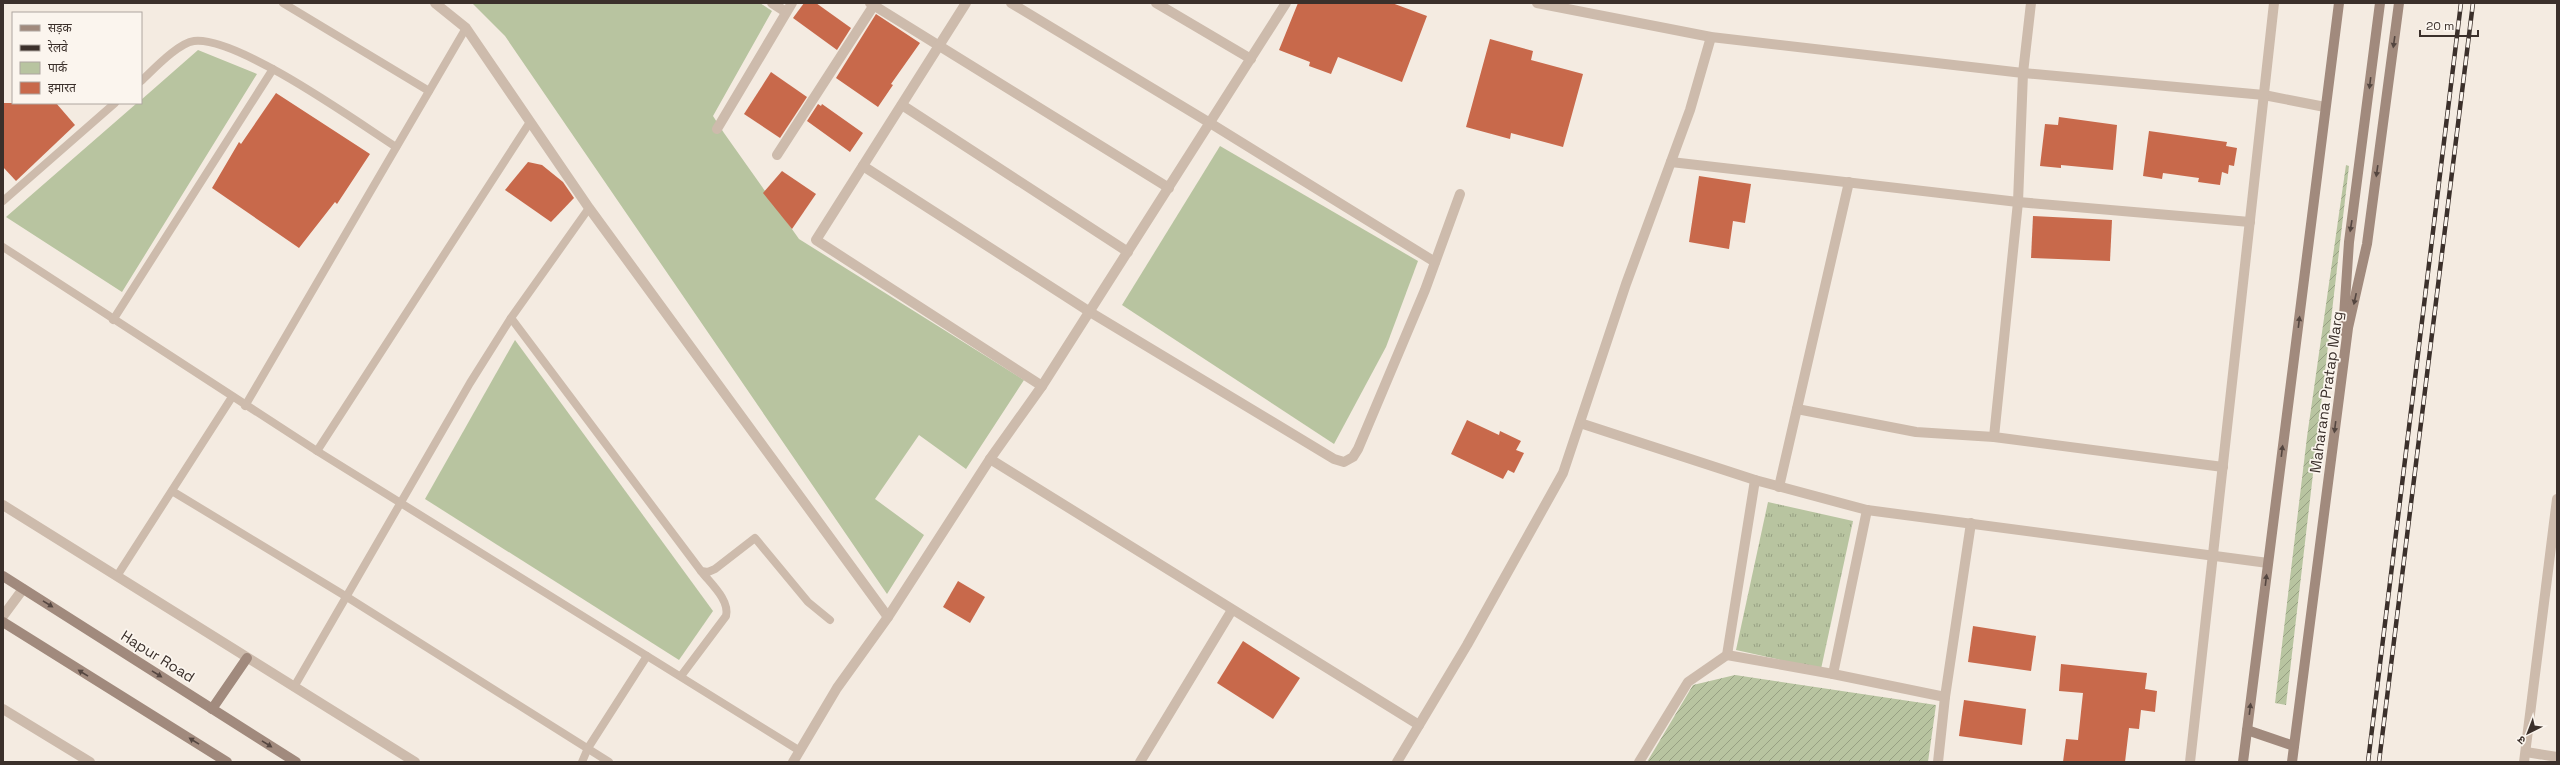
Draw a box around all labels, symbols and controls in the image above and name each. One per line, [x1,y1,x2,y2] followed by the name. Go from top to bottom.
[12,12,142,104] legend
[2420,12,2478,38] scale bar
[2426,18,2454,34] text: 20 m
[48,20,73,36] text: सड़क
[2391,36,2397,48] one-way arrow
[48,40,68,56] text: रेलवे
[48,60,68,76] text: पार्क
[2367,77,2373,89] one-way arrow
[48,80,77,96] text: इमारत
[2374,164,2380,177] one-way arrow
[2348,220,2354,232] one-way arrow
[2352,293,2358,305] one-way arrow
[2305,310,2347,474] street label: Maharana Pratap Marg
[2295,316,2302,329] one-way arrow
[2332,421,2338,433] one-way arrow
[2279,445,2285,457] one-way arrow
[2263,574,2269,586] one-way arrow
[42,601,54,608] one-way arrow
[118,626,198,686] street label: Hapur Road
[78,669,89,676] one-way arrow
[152,670,163,678] one-way arrow
[2247,703,2253,715] one-way arrow
[2508,713,2548,753] north arrow
[2514,733,2528,748] text: उ
[188,738,200,745] one-way arrow
[261,740,273,747] one-way arrow

